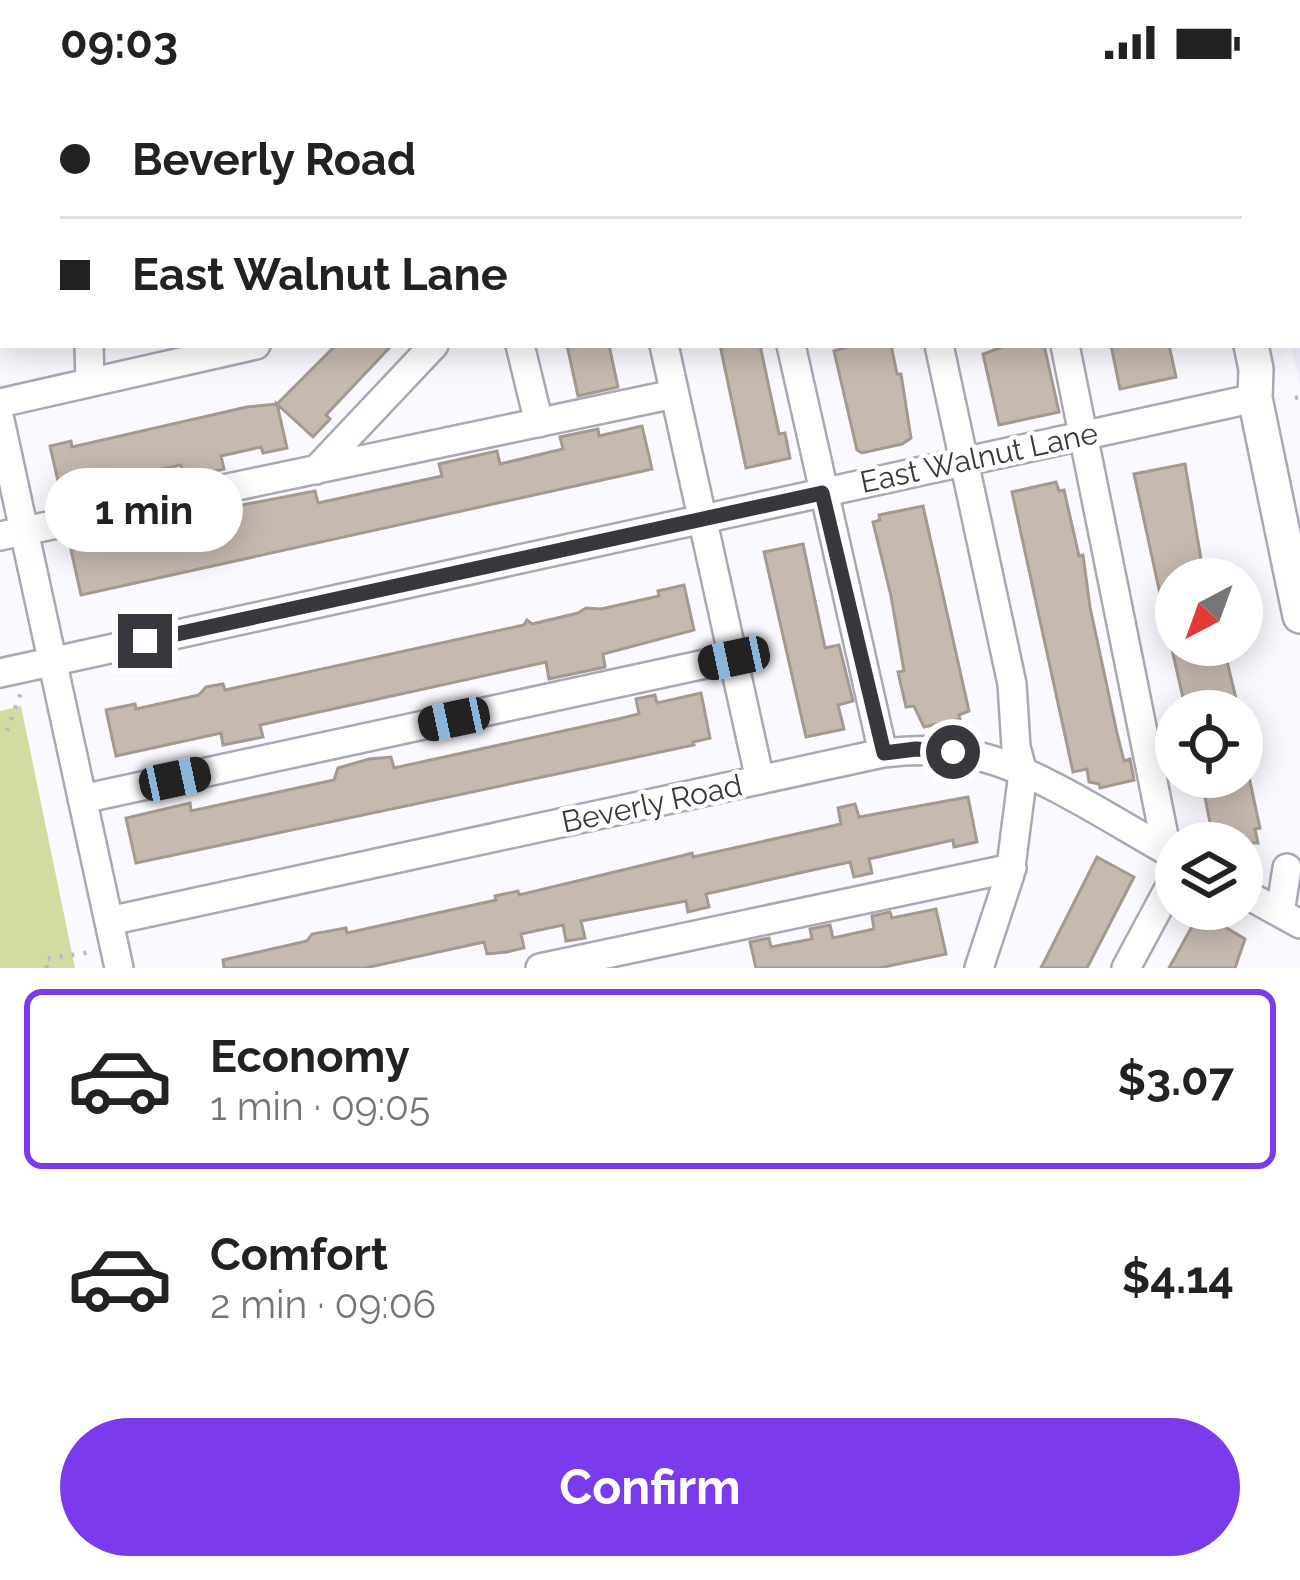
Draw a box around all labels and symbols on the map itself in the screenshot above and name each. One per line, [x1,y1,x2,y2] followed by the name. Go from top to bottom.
[857,415,1101,500] street label: East Walnut Lane
[46,467,244,551] callout: 1 min
[1155,558,1263,666] north arrow
[118,614,172,668] route end
[695,633,773,683] car
[415,694,493,744] car
[926,725,980,779] route start
[136,754,214,804] car
[559,767,745,840] street label: Beverly Road

